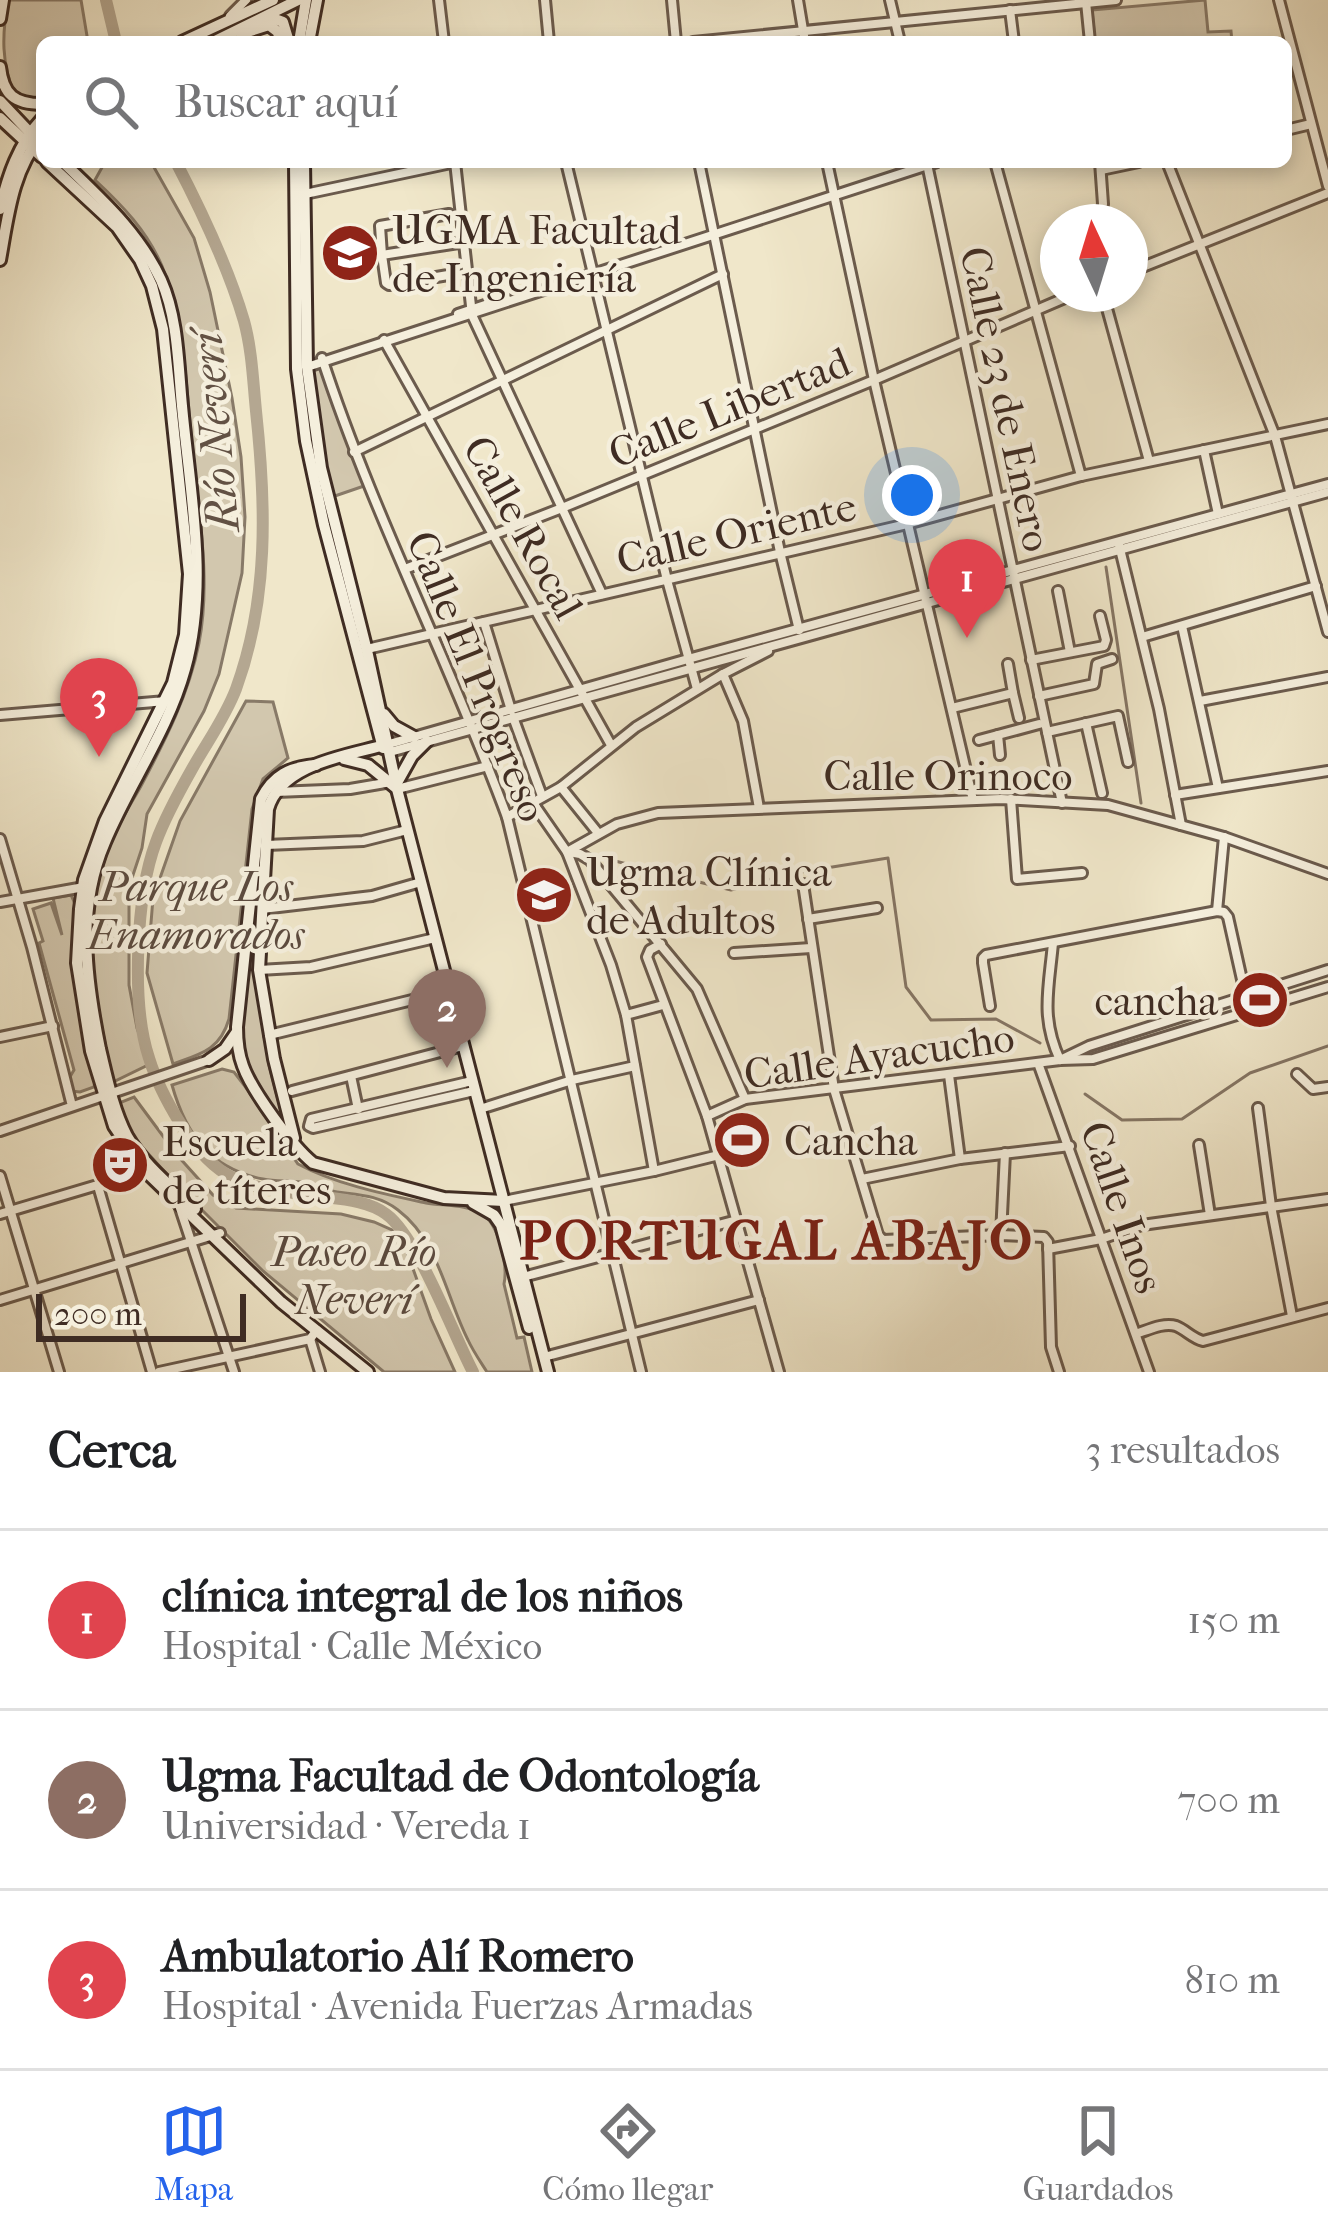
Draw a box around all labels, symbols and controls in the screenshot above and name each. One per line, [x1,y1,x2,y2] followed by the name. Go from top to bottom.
[36,36,1292,168] search box
[78,69,144,135] icon: search
[174,76,398,129] text: Buscar aquí
[1040,204,1148,312] north arrow
[392,206,682,303] place label: UGMA Facultad de Ingeniería
[319,222,381,284] school or university icon: UGMA Facultad de Ingeniería
[949,242,1062,556] street label: Calle 23 de Enero
[180,322,251,537] water label: Río Neverí
[602,337,858,479] street label: Calle Libertad
[452,428,593,628] street label: Calle Rocal
[882,465,942,525] your location
[612,482,861,585] street label: Calle Oriente
[396,524,557,829] street label: Calle El Progreso
[928,539,1006,638] pin: 1
[60,658,138,757] pin: 3
[823,752,1073,801] street label: Calle Orinoco
[586,848,832,945] place label: Ugma Clínica de Adultos
[85,863,306,960] park label: Parque Los Enamorados
[513,864,575,926] school or university icon: Ugma Clínica de Adultos
[408,969,486,1068] pin: 2
[1229,969,1291,1031] sports icon: cancha
[1095,977,1219,1026] place label: cancha
[741,1013,1017,1100] street label: Calle Ayacucho
[711,1109,773,1171] sports icon: Cancha
[1069,1115,1174,1300] street label: Calle Inos
[784,1117,918,1166] place label: Cancha
[162,1118,331,1215] place label: Escuela de títeres
[89,1134,151,1196] theatre icon: Escuela de títeres
[519,1210,1035,1273] district label: PORTUGAL ABAJO
[269,1228,437,1325] park label: Paseo Río Neverí
[36,1288,246,1341] scale bar
[54,1295,142,1334] text: 200 m
[48,1420,175,1480] text: Cerca
[1086,1427,1280,1473] text: 3 resultados
[162,1570,683,1623] text: clínica integral de los niños
[80,1597,94,1643] text: 1
[1187,1597,1280,1643] text: 150 m
[162,1623,542,1669] text: Hospital · Calle México
[162,1750,759,1803] text: Ugma Facultad de Odontología
[77,1777,97,1823] text: 2
[1177,1777,1280,1823] text: 700 m
[162,1803,531,1849] text: Universidad · Vereda 1
[162,1930,634,1983] text: Ambulatorio Alí Romero
[79,1957,95,2003] text: 3
[1184,1957,1280,2003] text: 810 m
[162,1983,753,2029] text: Hospital · Avenida Fuerzas Armadas
[155,2098,233,2209] tab: Mapa
[542,2098,713,2209] tab: Cómo llegar
[1022,2098,1173,2209] tab: Guardados

